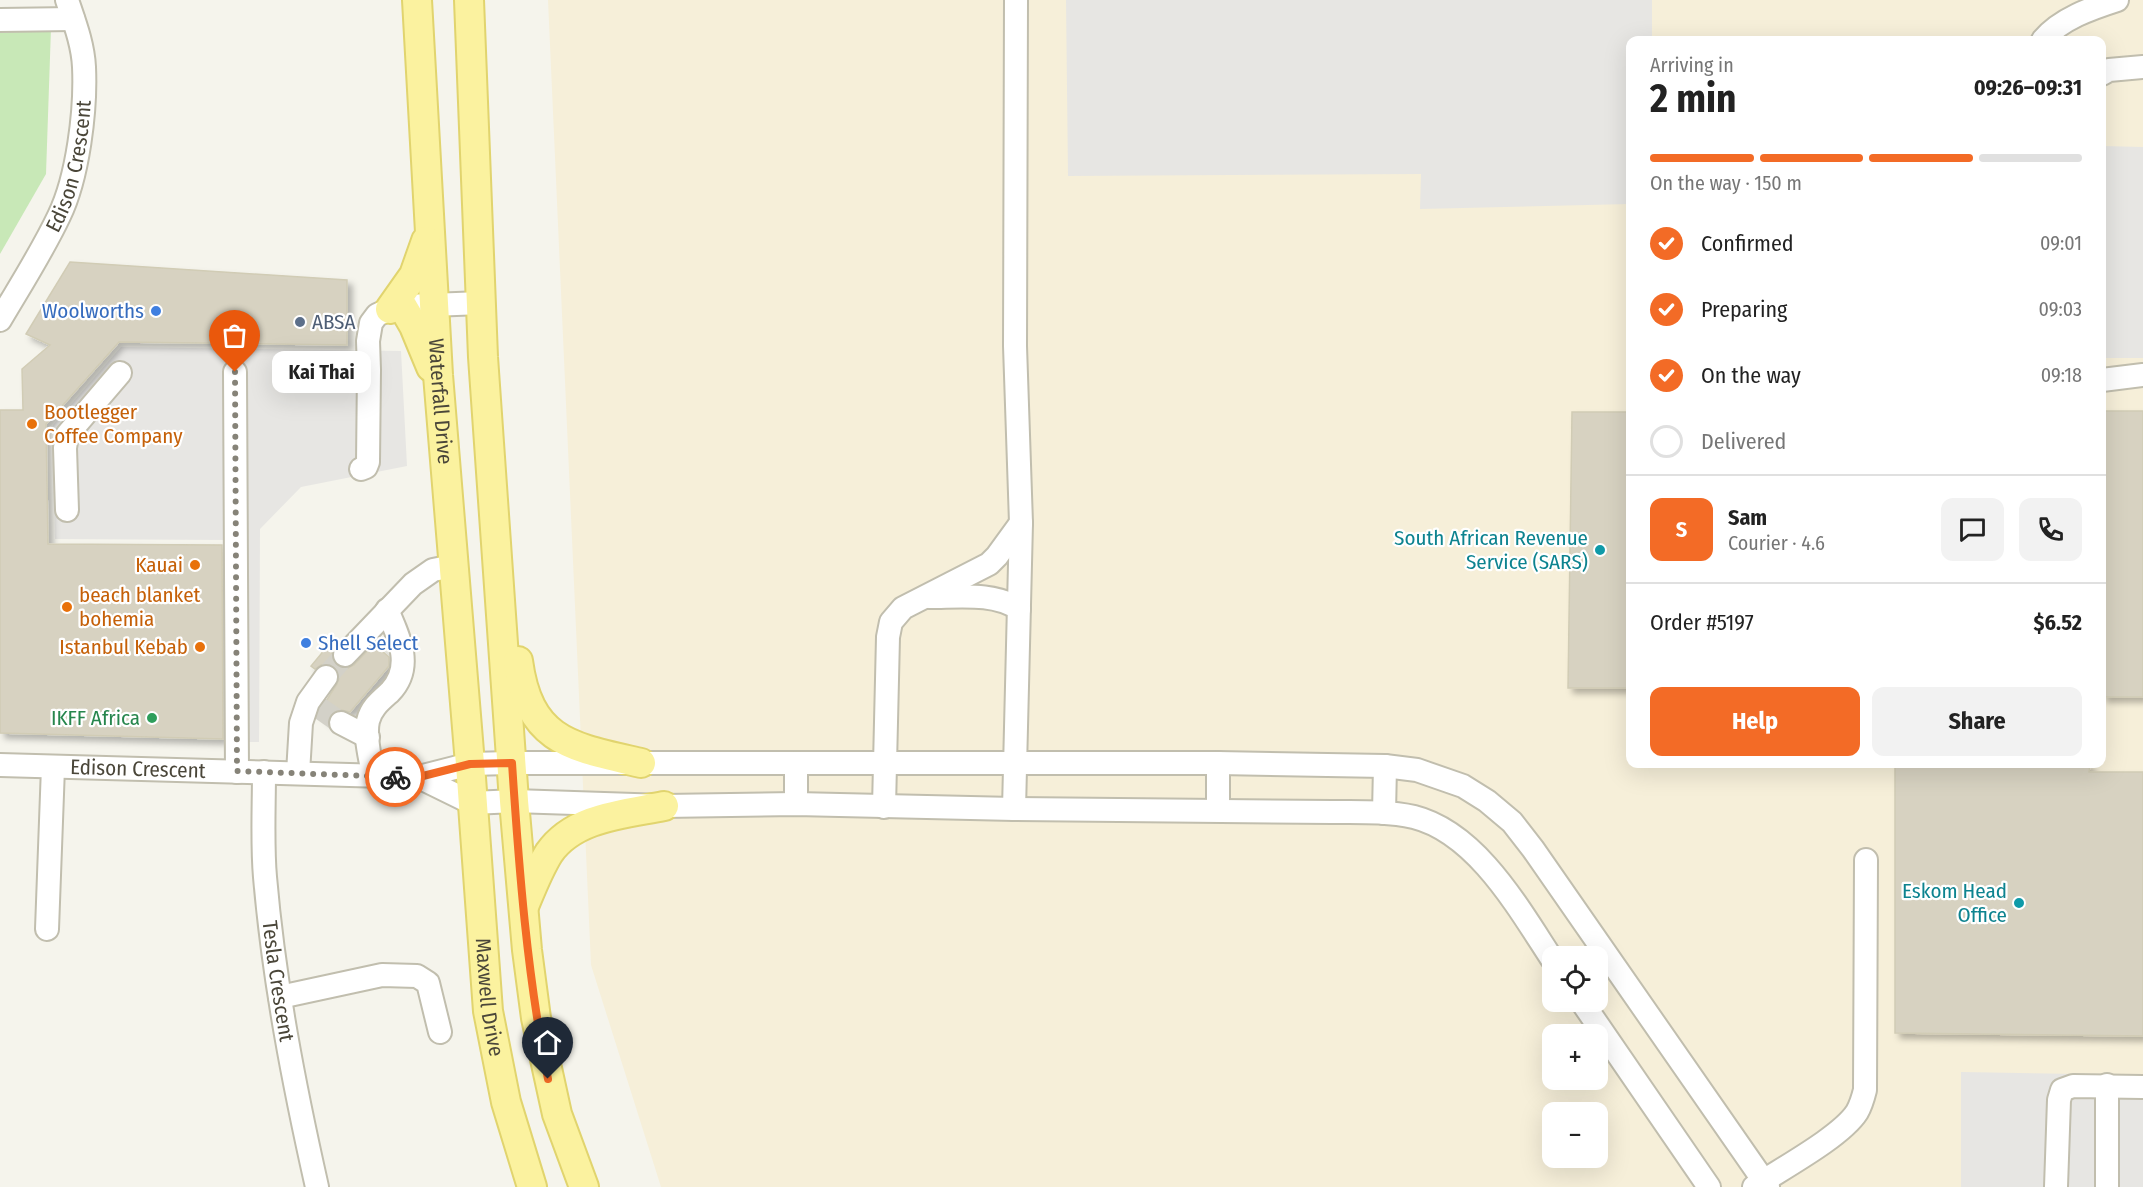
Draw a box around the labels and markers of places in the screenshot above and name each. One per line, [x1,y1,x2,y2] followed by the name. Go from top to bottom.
[42,298,144,324] place label: Woolworths
[149,304,163,318] marker: Woolworths
[312,309,355,335] place label: ABSA
[209,310,260,372] pin
[293,315,307,329] marker: ABSA
[271,351,370,393] callout: Kai Thai
[44,399,183,449] place label: Bootlegger Coffee Company
[25,417,39,431] marker: Bootlegger Coffee Company
[1394,525,1588,575] place label: South African Revenue Service (SARS)
[1593,543,1607,557] marker: South African Revenue Service (SARS)
[135,552,183,578] place label: Kauai
[188,558,202,572] marker: Kauai
[79,582,201,632] place label: beach blanket bohemia
[60,600,74,614] marker: beach blanket bohemia
[318,630,418,656] place label: Shell Select
[59,634,188,660] place label: Istanbul Kebab
[299,636,313,650] marker: Shell Select
[193,640,207,654] marker: Istanbul Kebab
[51,705,140,731] place label: IKFF Africa
[145,711,159,725] marker: IKFF Africa
[1902,878,2007,928] place label: Eskom Head Office
[2012,896,2026,910] marker: Eskom Head Office
[522,1017,573,1079] pin

